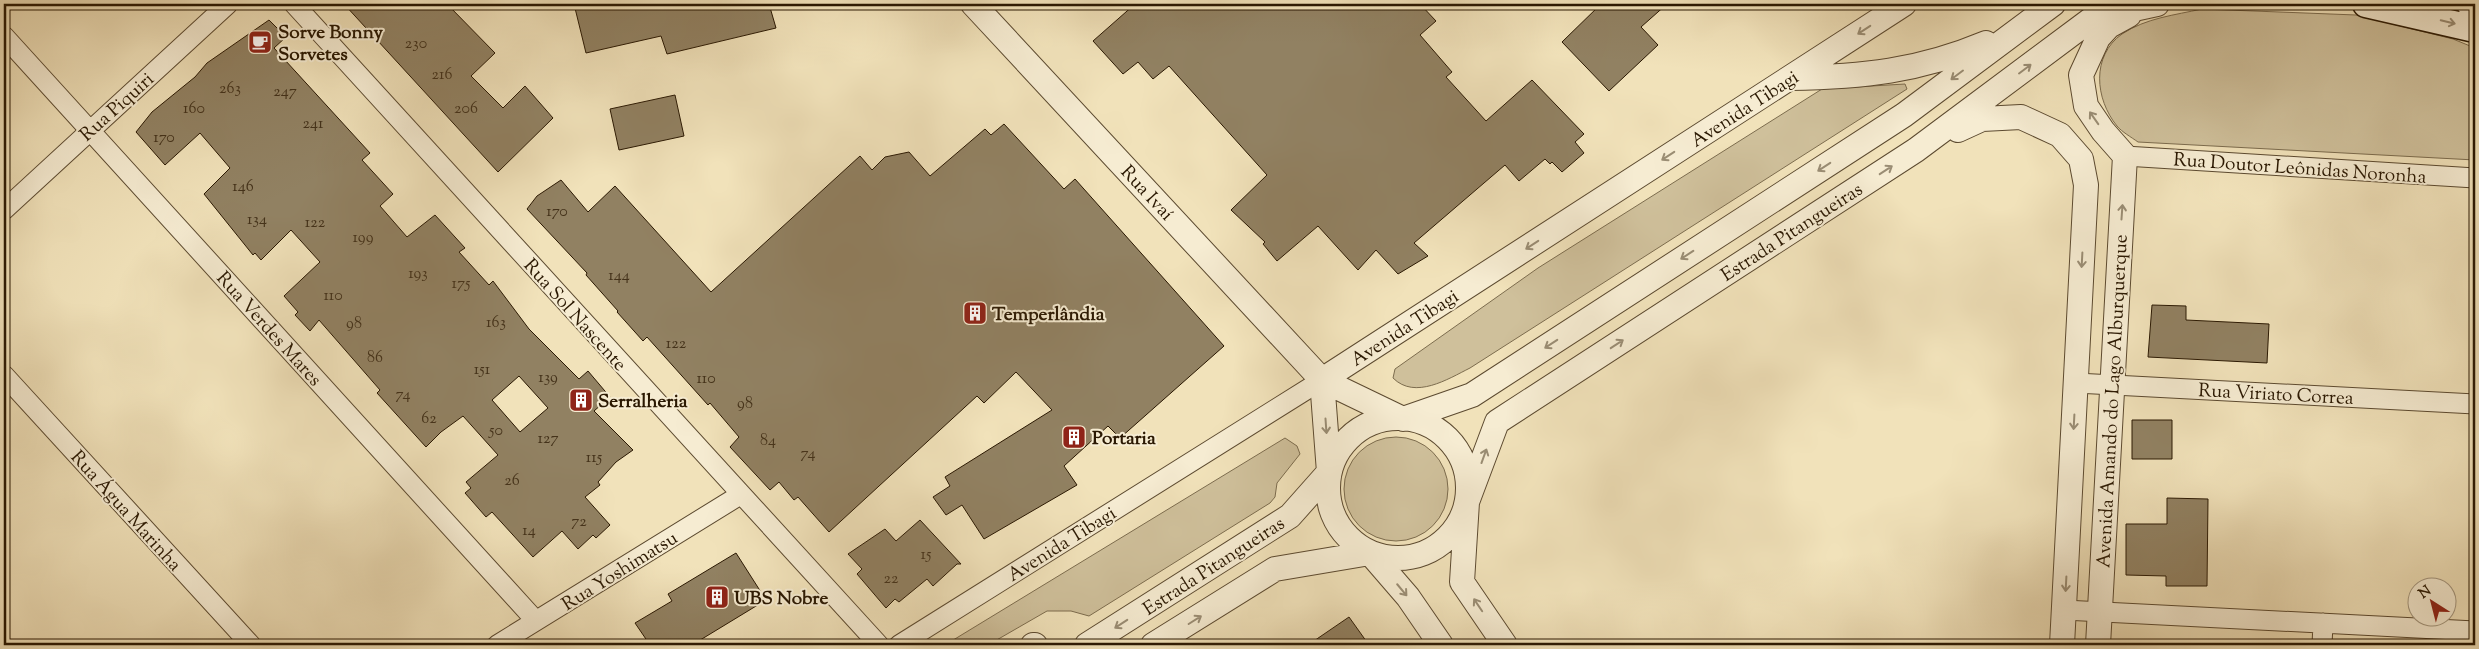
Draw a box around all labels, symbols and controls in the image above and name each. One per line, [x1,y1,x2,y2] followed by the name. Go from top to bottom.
[2439,18,2455,27] one-way arrow
[278,20,383,69] place label: Sorve Bonny Sorvetes
[1857,26,1871,36] one-way arrow
[247,29,273,55] cafe icon: Sorve Bonny Sorvetes
[405,33,427,56] house number: 230
[2018,63,2031,74] one-way arrow
[432,64,452,87] house number: 216
[1686,65,1805,155] street label: Avenida Tibagi
[75,67,161,149] street label: Rua Piquiri
[1951,69,1964,80] one-way arrow
[219,78,241,101] house number: 263
[273,81,297,104] house number: 247
[183,98,205,121] house number: 160
[454,98,478,121] house number: 206
[2089,112,2099,126] one-way arrow
[303,113,324,136] house number: 241
[153,127,175,150] house number: 170
[2172,147,2427,192] street label: Rua Doutor Leônidas Noronha
[1662,152,1676,162] one-way arrow
[1113,160,1179,227] street label: Rua Ivaí
[1817,162,1831,172] one-way arrow
[1878,165,1892,175] one-way arrow
[232,176,254,199] house number: 146
[1716,177,1869,289] street label: Estrada Pitangueiras
[546,201,568,224] house number: 170
[2117,204,2126,220] one-way arrow
[247,209,267,232] house number: 134
[305,212,326,235] house number: 122
[353,227,374,250] house number: 199
[2091,233,2136,569] street label: Avenida Amando do Lago Alburquerque
[1525,240,1539,250] one-way arrow
[1681,251,1695,261] one-way arrow
[2078,252,2087,268] one-way arrow
[516,254,632,378] street label: Rua Sol Nascente
[408,263,428,286] house number: 193
[608,265,630,288] house number: 144
[209,266,327,393] street label: Rua Verdes Mares
[452,273,471,296] house number: 175
[1346,284,1465,374] street label: Avenida Tibagi
[323,285,343,308] house number: 110
[962,300,988,326] building icon: Temperlândia
[992,302,1105,329] place label: Temperlândia
[486,312,506,335] house number: 163
[346,313,362,336] house number: 98
[666,333,687,356] house number: 122
[1610,338,1624,349] one-way arrow
[1544,339,1558,349] one-way arrow
[367,347,383,370] house number: 86
[474,359,491,382] house number: 151
[538,367,558,390] house number: 139
[696,368,716,391] house number: 110
[2198,378,2354,413] street label: Rua Viriato Correa
[396,384,411,407] house number: 74
[568,387,594,413] building icon: Serralheria
[598,389,688,416] place label: Serralheria
[737,393,753,416] house number: 98
[421,408,437,431] house number: 62
[2070,414,2079,430] one-way arrow
[1321,418,1330,434] one-way arrow
[488,420,503,443] house number: 50
[1061,424,1087,450] building icon: Portaria
[1092,426,1156,453] place label: Portaria
[538,428,558,451] house number: 127
[760,430,776,453] house number: 84
[801,443,816,466] house number: 74
[63,445,187,578] street label: Rua Água Marinha
[586,447,603,470] house number: 115
[1480,449,1489,464] one-way arrow
[504,470,520,493] house number: 26
[1003,501,1122,589] street label: Avenida Tibagi
[571,511,587,534] house number: 72
[1138,511,1291,623] street label: Estrada Pitangueiras
[522,520,536,543] house number: 14
[557,526,684,619] street label: Rua Yoshimatsu
[921,544,932,567] house number: 15
[884,568,899,591] house number: 22
[2061,576,2070,592] one-way arrow
[2406,576,2456,626] north arrow
[2415,582,2436,604] text: N
[704,584,730,610] building icon: UBS Nobre
[1396,584,1408,597] one-way arrow
[734,586,828,613] place label: UBS Nobre
[1473,598,1483,612] one-way arrow
[1187,614,1201,624] one-way arrow
[1115,619,1129,629] one-way arrow

